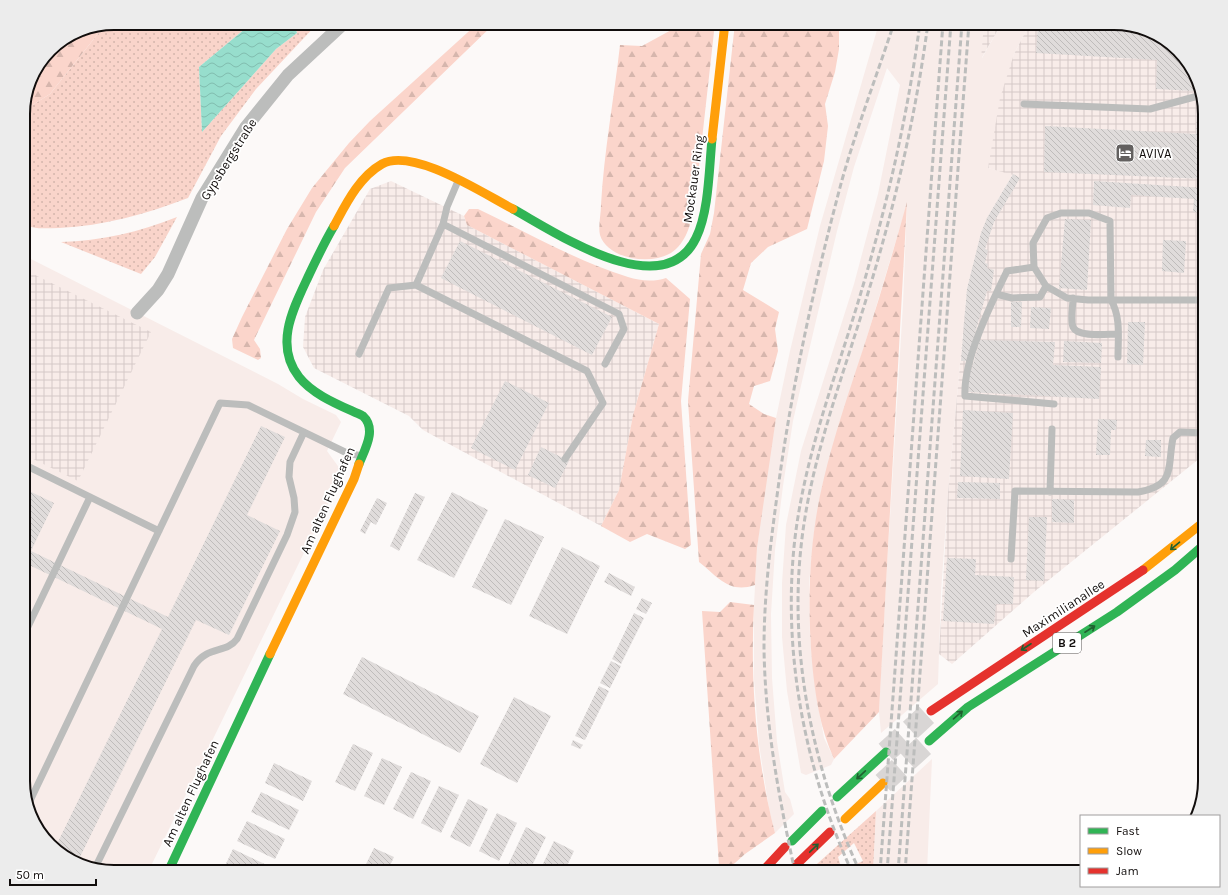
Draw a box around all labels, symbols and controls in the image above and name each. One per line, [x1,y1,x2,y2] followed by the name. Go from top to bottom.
[197,115,260,203] street label: Gypsbergstraße
[680,133,707,224] street label: Mockauer Ring
[1114,142,1136,164] hotel icon: AVIVA
[1139,146,1172,161] place label: AVIVA
[297,444,358,556] street label: Am alten Flughafen
[1170,541,1180,550] one-way arrow
[1019,576,1107,641] street label: Maximilianallee
[1084,625,1095,633] one-way arrow
[1053,633,1081,653] road number: B 2
[1021,643,1032,651] one-way arrow
[953,711,963,720] one-way arrow
[159,738,222,849] street label: Am alten Flughafen
[856,770,866,779] one-way arrow
[1080,815,1220,887] legend
[1116,824,1140,838] text: Fast
[808,844,818,853] one-way arrow
[1116,844,1142,858] text: Slow
[10,861,96,887] scale bar
[1116,864,1139,878] text: Jam
[16,868,44,882] text: 50 m

